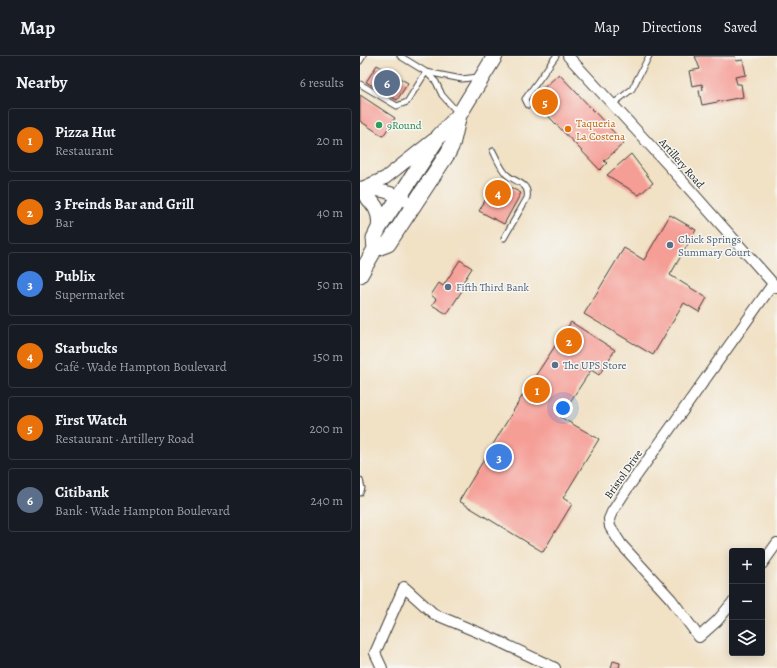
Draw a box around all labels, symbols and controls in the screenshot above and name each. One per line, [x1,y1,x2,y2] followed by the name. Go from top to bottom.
[20,15,55,41] text: Map
[594,18,620,37] text: Map
[642,18,702,37] text: Directions
[724,18,757,37] text: Saved
[374,68,400,98] pin: 6
[16,71,67,94] text: Nearby
[300,74,344,91] text: 6 results
[532,87,558,117] pin: 5
[576,116,626,144] place label: Taqueria La Costena
[387,118,422,133] place label: 9Round
[374,120,384,130] marker: 9Round
[55,122,116,142] text: Pizza Hut
[563,124,573,134] marker: Taqueria La Costena
[28,132,32,149] text: 1
[317,132,343,149] text: 20 m
[655,134,708,192] street label: Artillery Road
[55,142,113,159] text: Restaurant
[485,178,511,208] pin: 4
[55,194,194,214] text: 3 Freinds Bar and Grill
[27,204,33,221] text: 2
[317,204,343,221] text: 40 m
[55,214,74,231] text: Bar
[678,232,751,260] place label: Chick Springs Summary Court
[665,240,675,250] marker: Chick Springs Summary Court
[55,266,95,286] text: Publix
[27,276,33,293] text: 3
[317,276,343,293] text: 50 m
[456,280,530,295] place label: Fifth Third Bank
[443,282,453,292] marker: Fifth Third Bank
[55,286,125,303] text: Supermarket
[556,326,582,356] pin: 2
[55,338,118,358] text: Starbucks
[27,348,33,365] text: 4
[313,348,343,365] text: 150 m
[55,358,227,375] text: Café · Wade Hampton Boulevard
[563,358,627,373] place label: The UPS Store
[550,360,560,370] marker: The UPS Store
[524,375,550,405] pin: 1
[553,398,573,418] your location
[55,410,127,430] text: First Watch
[27,420,33,437] text: 5
[310,420,343,437] text: 200 m
[55,430,194,447] text: Restaurant · Artillery Road
[486,442,512,472] pin: 3
[601,447,646,502] street label: Bristol Drive
[55,482,109,502] text: Citibank
[27,492,33,509] text: 6
[311,492,343,509] text: 240 m
[55,502,230,519] text: Bank · Wade Hampton Boulevard
[729,548,765,656] map controls
[729,548,765,584] button: +
[729,584,765,620] button: −
[729,620,765,656] button: layers

